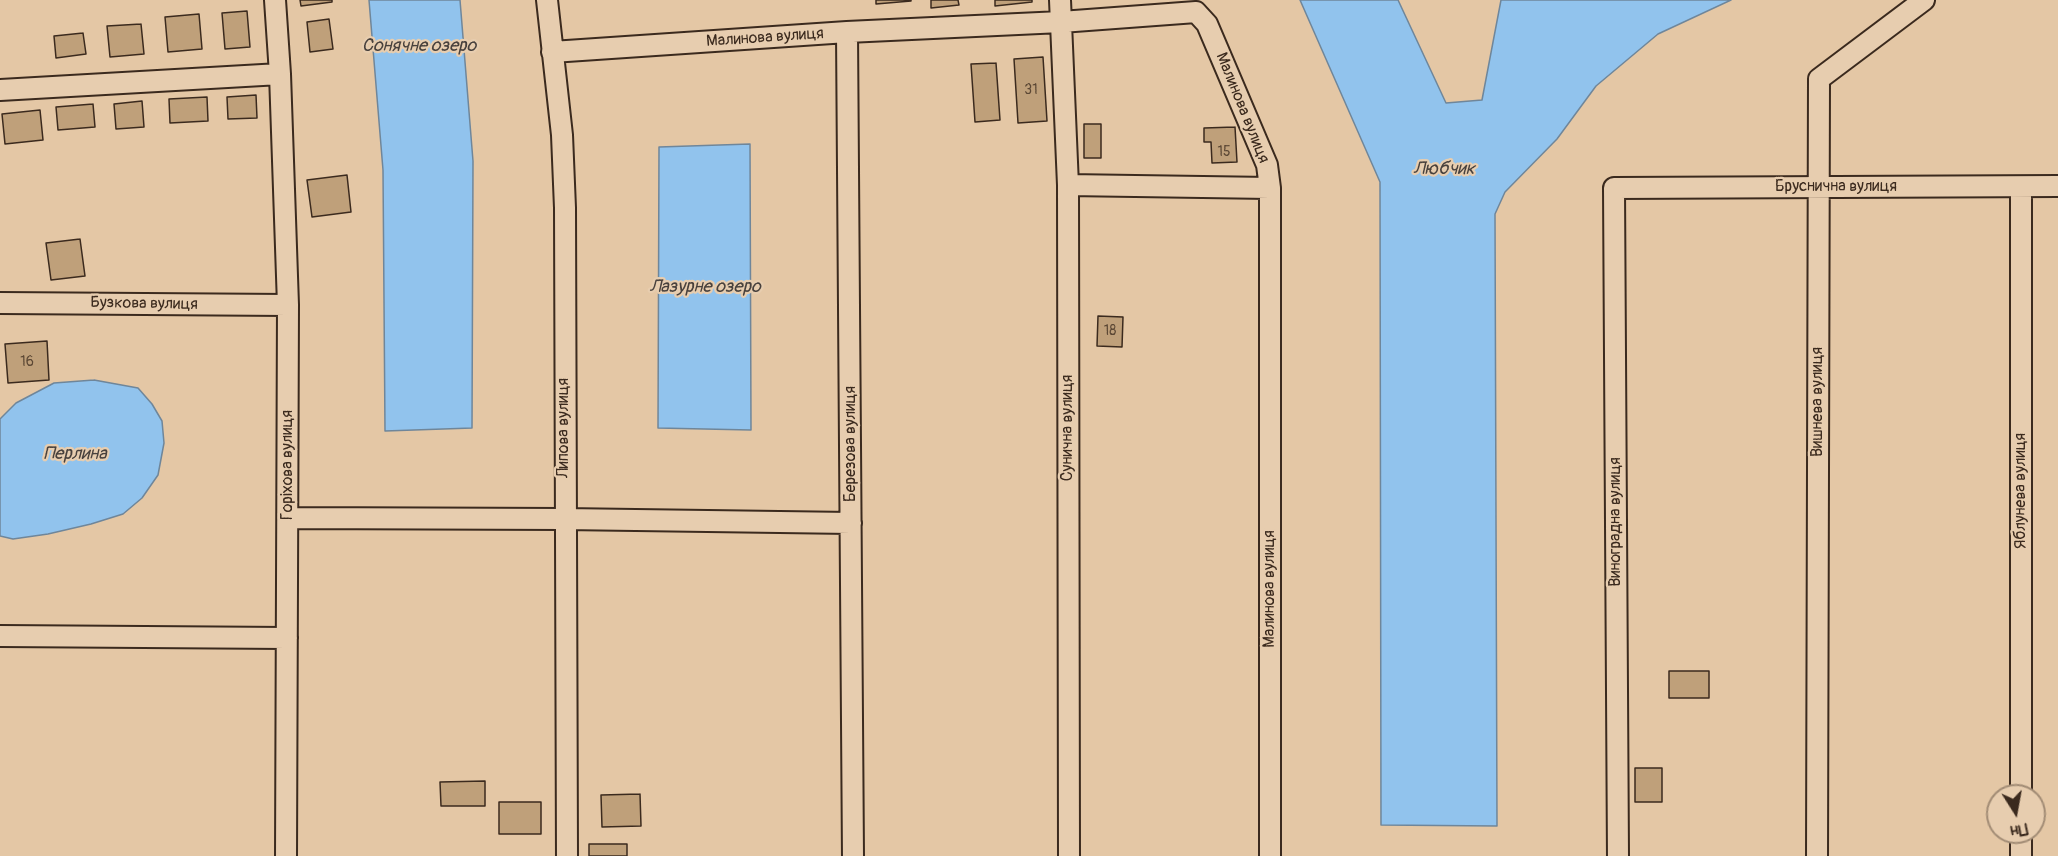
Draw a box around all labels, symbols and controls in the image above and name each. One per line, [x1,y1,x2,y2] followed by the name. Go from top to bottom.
[706,24,824,52] street label: Малинова вулиця
[362,35,476,57] water label: Сонячне озеро
[1211,50,1273,166] street label: Малинова вулиця
[1024,82,1038,98] house number: 31
[1217,144,1231,160] house number: 15
[1413,158,1475,180] water label: Любчик
[1775,177,1897,197] street label: Бруснична вулиця
[649,276,761,298] water label: Лазурне озеро
[90,293,198,315] street label: Бузкова вулиця
[1104,323,1116,339] house number: 18
[1808,347,1828,457] street label: Вишнева вулиця
[20,354,34,370] house number: 16
[1058,375,1078,481] street label: Сунична вулиця
[554,378,574,478] street label: Липова вулиця
[841,386,861,502] street label: Березова вулиця
[278,410,298,520] street label: Горіхова вулиця
[2011,433,2031,549] street label: Яблунева вулиця
[44,443,106,465] water label: Перлина
[1606,457,1626,587] street label: Виноградна вулиця
[1260,530,1280,648] street label: Малинова вулиця
[1986,784,2046,844] north arrow
[2009,818,2030,841] text: Пн

